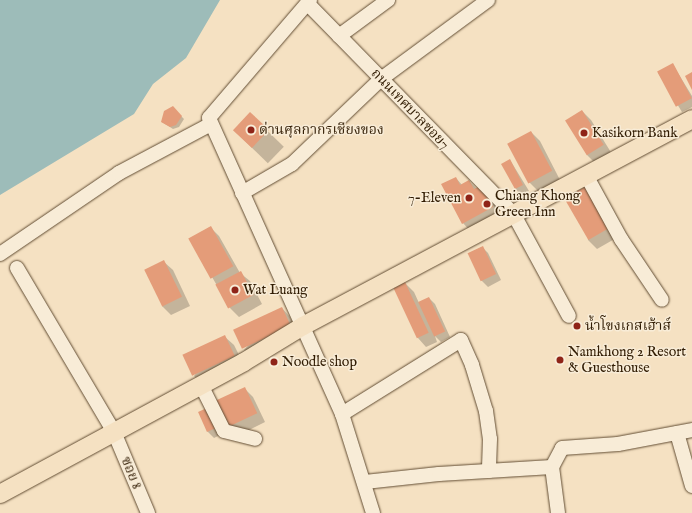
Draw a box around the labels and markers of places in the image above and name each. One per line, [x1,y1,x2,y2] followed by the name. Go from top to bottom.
[259,122,384,138] place label: ด่านศุลกากรเชียงของ
[246,125,256,135] marker: ด่านศุลกากรเชียงของ
[592,125,678,141] place label: Kasikorn Bank
[579,128,589,138] marker: Kasikorn Bank
[495,188,580,220] place label: Chiang Khong Green Inn
[408,190,461,206] place label: 7-Eleven
[464,193,474,203] marker: 7-Eleven
[482,199,492,209] marker: Chiang Khong Green Inn
[243,282,308,298] place label: Wat Luang
[230,285,240,295] marker: Wat Luang
[585,318,671,334] place label: น้ำโขงเกสเฮ้าส์
[572,321,582,331] marker: น้ำโขงเกสเฮ้าส์
[568,344,686,376] place label: Namkhong 2 Resort & Guesthouse
[282,354,357,370] place label: Noodle shop
[555,355,565,365] marker: Namkhong 2 Resort & Guesthouse
[269,357,279,367] marker: Noodle shop

